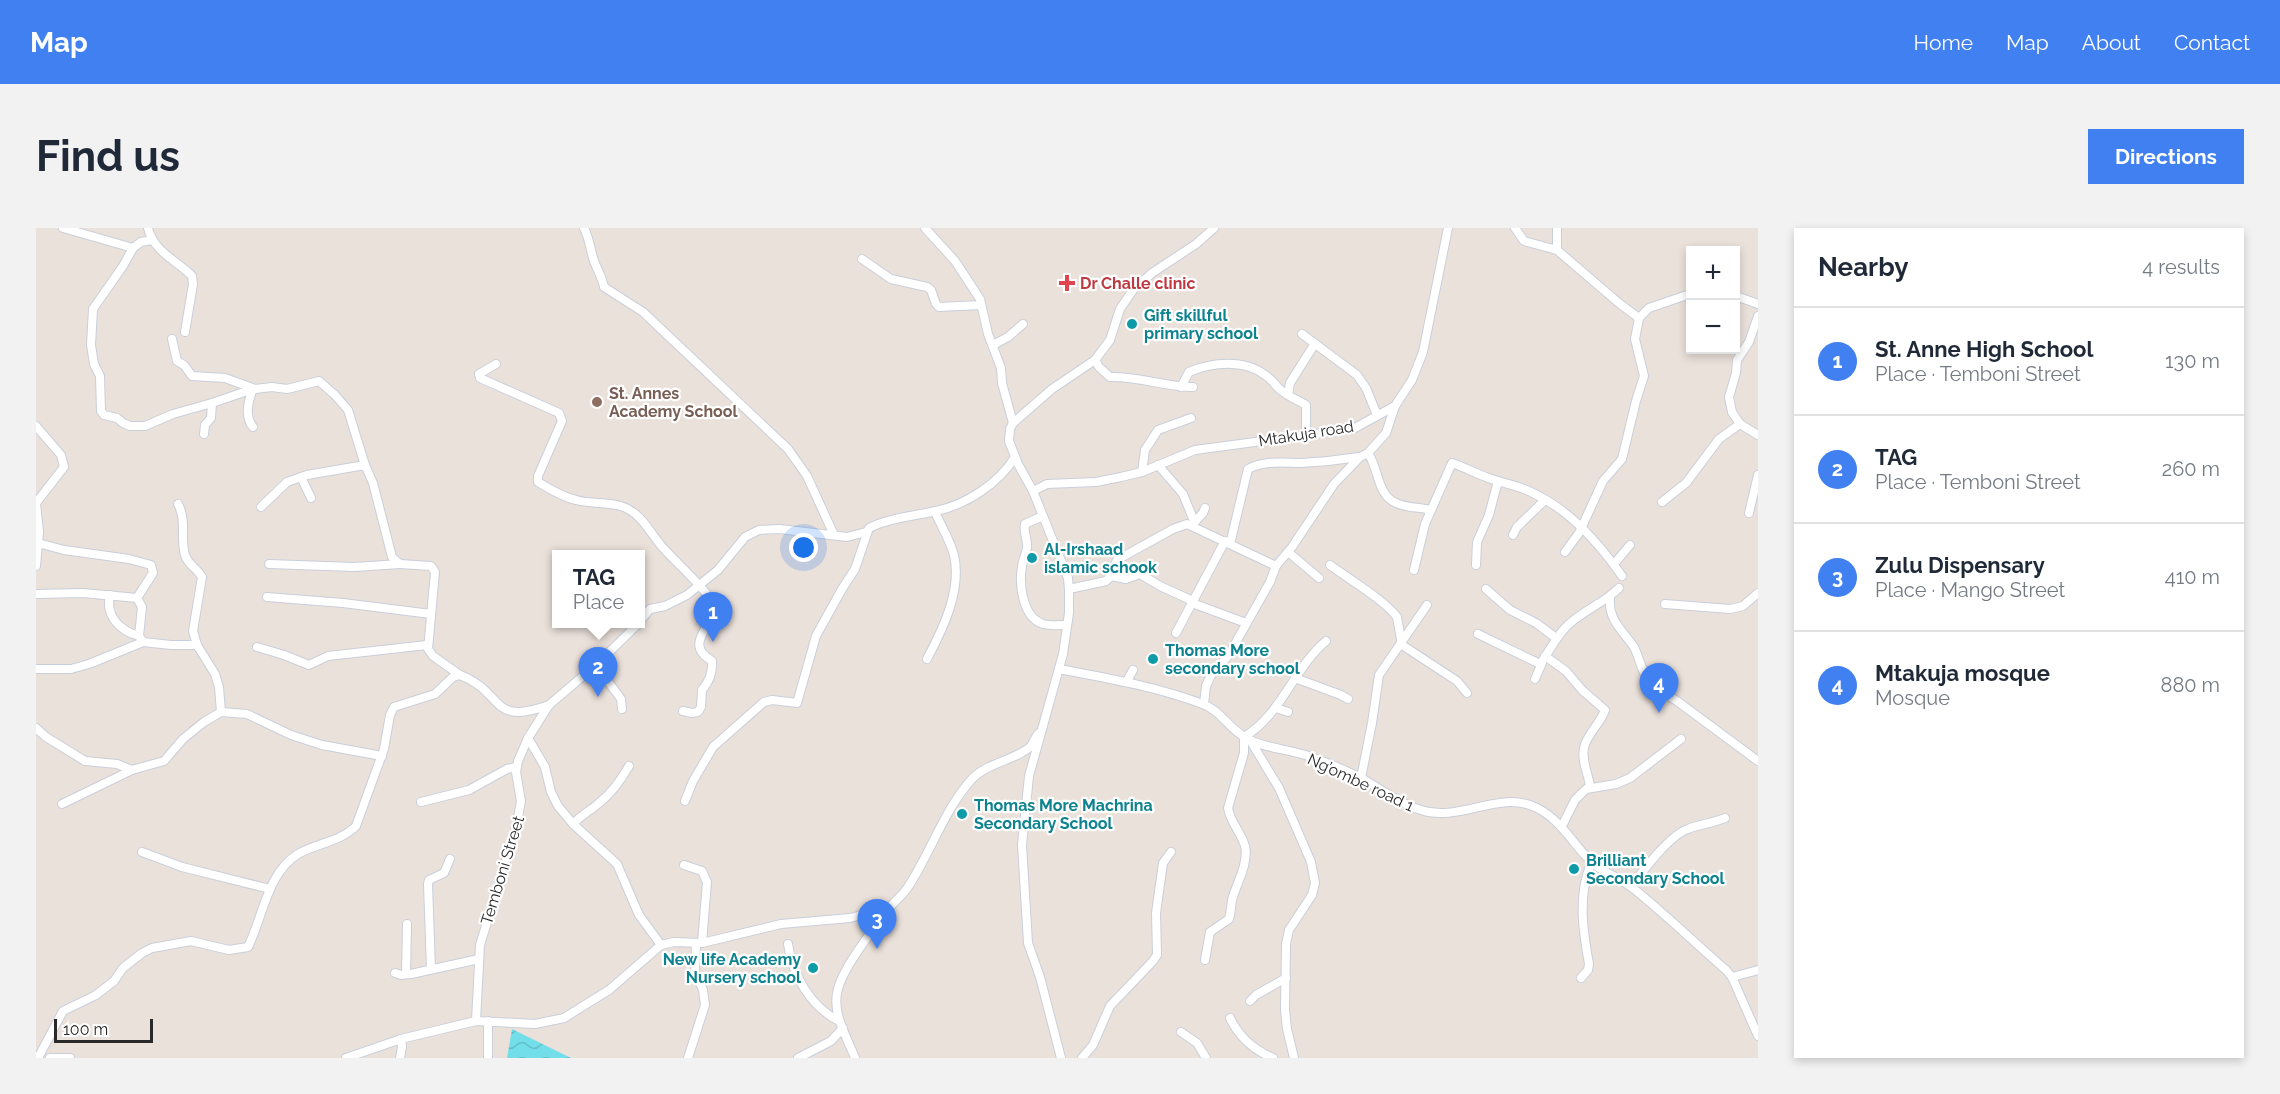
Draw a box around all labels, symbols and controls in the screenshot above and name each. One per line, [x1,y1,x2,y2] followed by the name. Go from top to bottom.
[30,26,88,59] text: Map
[1914,30,1973,55] text: Home
[2006,30,2049,55] text: Map
[2082,30,2141,55] text: About
[2174,30,2250,55] text: Contact
[2088,129,2244,184] button: Directions
[36,132,180,181] text: Find us
[1686,246,1740,354] map controls
[1686,246,1740,300] button: +
[1818,252,1908,282] text: Nearby
[2142,255,2220,279] text: 4 results
[1058,274,1076,292] marker: Dr Challe clinic
[1080,274,1195,293] place label: Dr Challe clinic
[1686,300,1740,354] button: −
[1144,306,1259,343] place label: Gift skillful primary school
[1125,317,1139,331] marker: Gift skillful primary school
[1875,336,2093,362] text: St. Anne High School
[1833,349,1842,373] text: 1
[2165,349,2220,373] text: 130 m
[1875,362,2081,386] text: Place · Temboni Street
[609,384,738,421] place label: St. Annes Academy School
[590,395,604,409] marker: St. Annes Academy School
[1257,417,1355,450] street label: Mtakuja road
[1875,444,1917,470] text: TAG
[1832,457,1843,481] text: 2
[2162,457,2220,481] text: 260 m
[1875,470,2081,494] text: Place · Temboni Street
[789,533,818,562] your location
[1044,540,1157,577] place label: Al-Irshaad islamic schook
[552,550,645,628] popup
[1025,551,1039,565] marker: Al-Irshaad islamic schook
[1875,552,2045,578] text: Zulu Dispensary
[573,564,615,590] text: TAG
[1832,565,1843,589] text: 3
[2165,565,2220,589] text: 410 m
[1875,578,2065,602] text: Place · Mango Street
[573,590,624,614] text: Place
[694,592,732,642] pin: 1
[1165,641,1301,678] place label: Thomas More secondary school
[578,648,618,697] pin: 2
[1146,652,1160,666] marker: Thomas More secondary school
[1875,660,2050,686] text: Mtakuja mosque
[1640,664,1678,713] pin: 4
[1832,673,1843,697] text: 4
[2161,673,2220,697] text: 880 m
[1875,686,1950,710] text: Mosque
[1304,749,1417,816] street label: Ng’ombe road 1
[974,796,1153,833] place label: Thomas More Machrina Secondary School
[955,807,969,821] marker: Thomas More Machrina Secondary School
[477,813,528,927] street label: Temboni Street
[1586,851,1726,888] place label: Brilliant Secondary School
[1567,862,1581,876] marker: Brilliant Secondary School
[858,900,896,949] pin: 3
[663,950,802,987] place label: New life Academy Nursery school
[806,961,820,975] marker: New life Academy Nursery school
[54,1016,153,1044] scale bar
[63,1020,108,1039] text: 100 m

